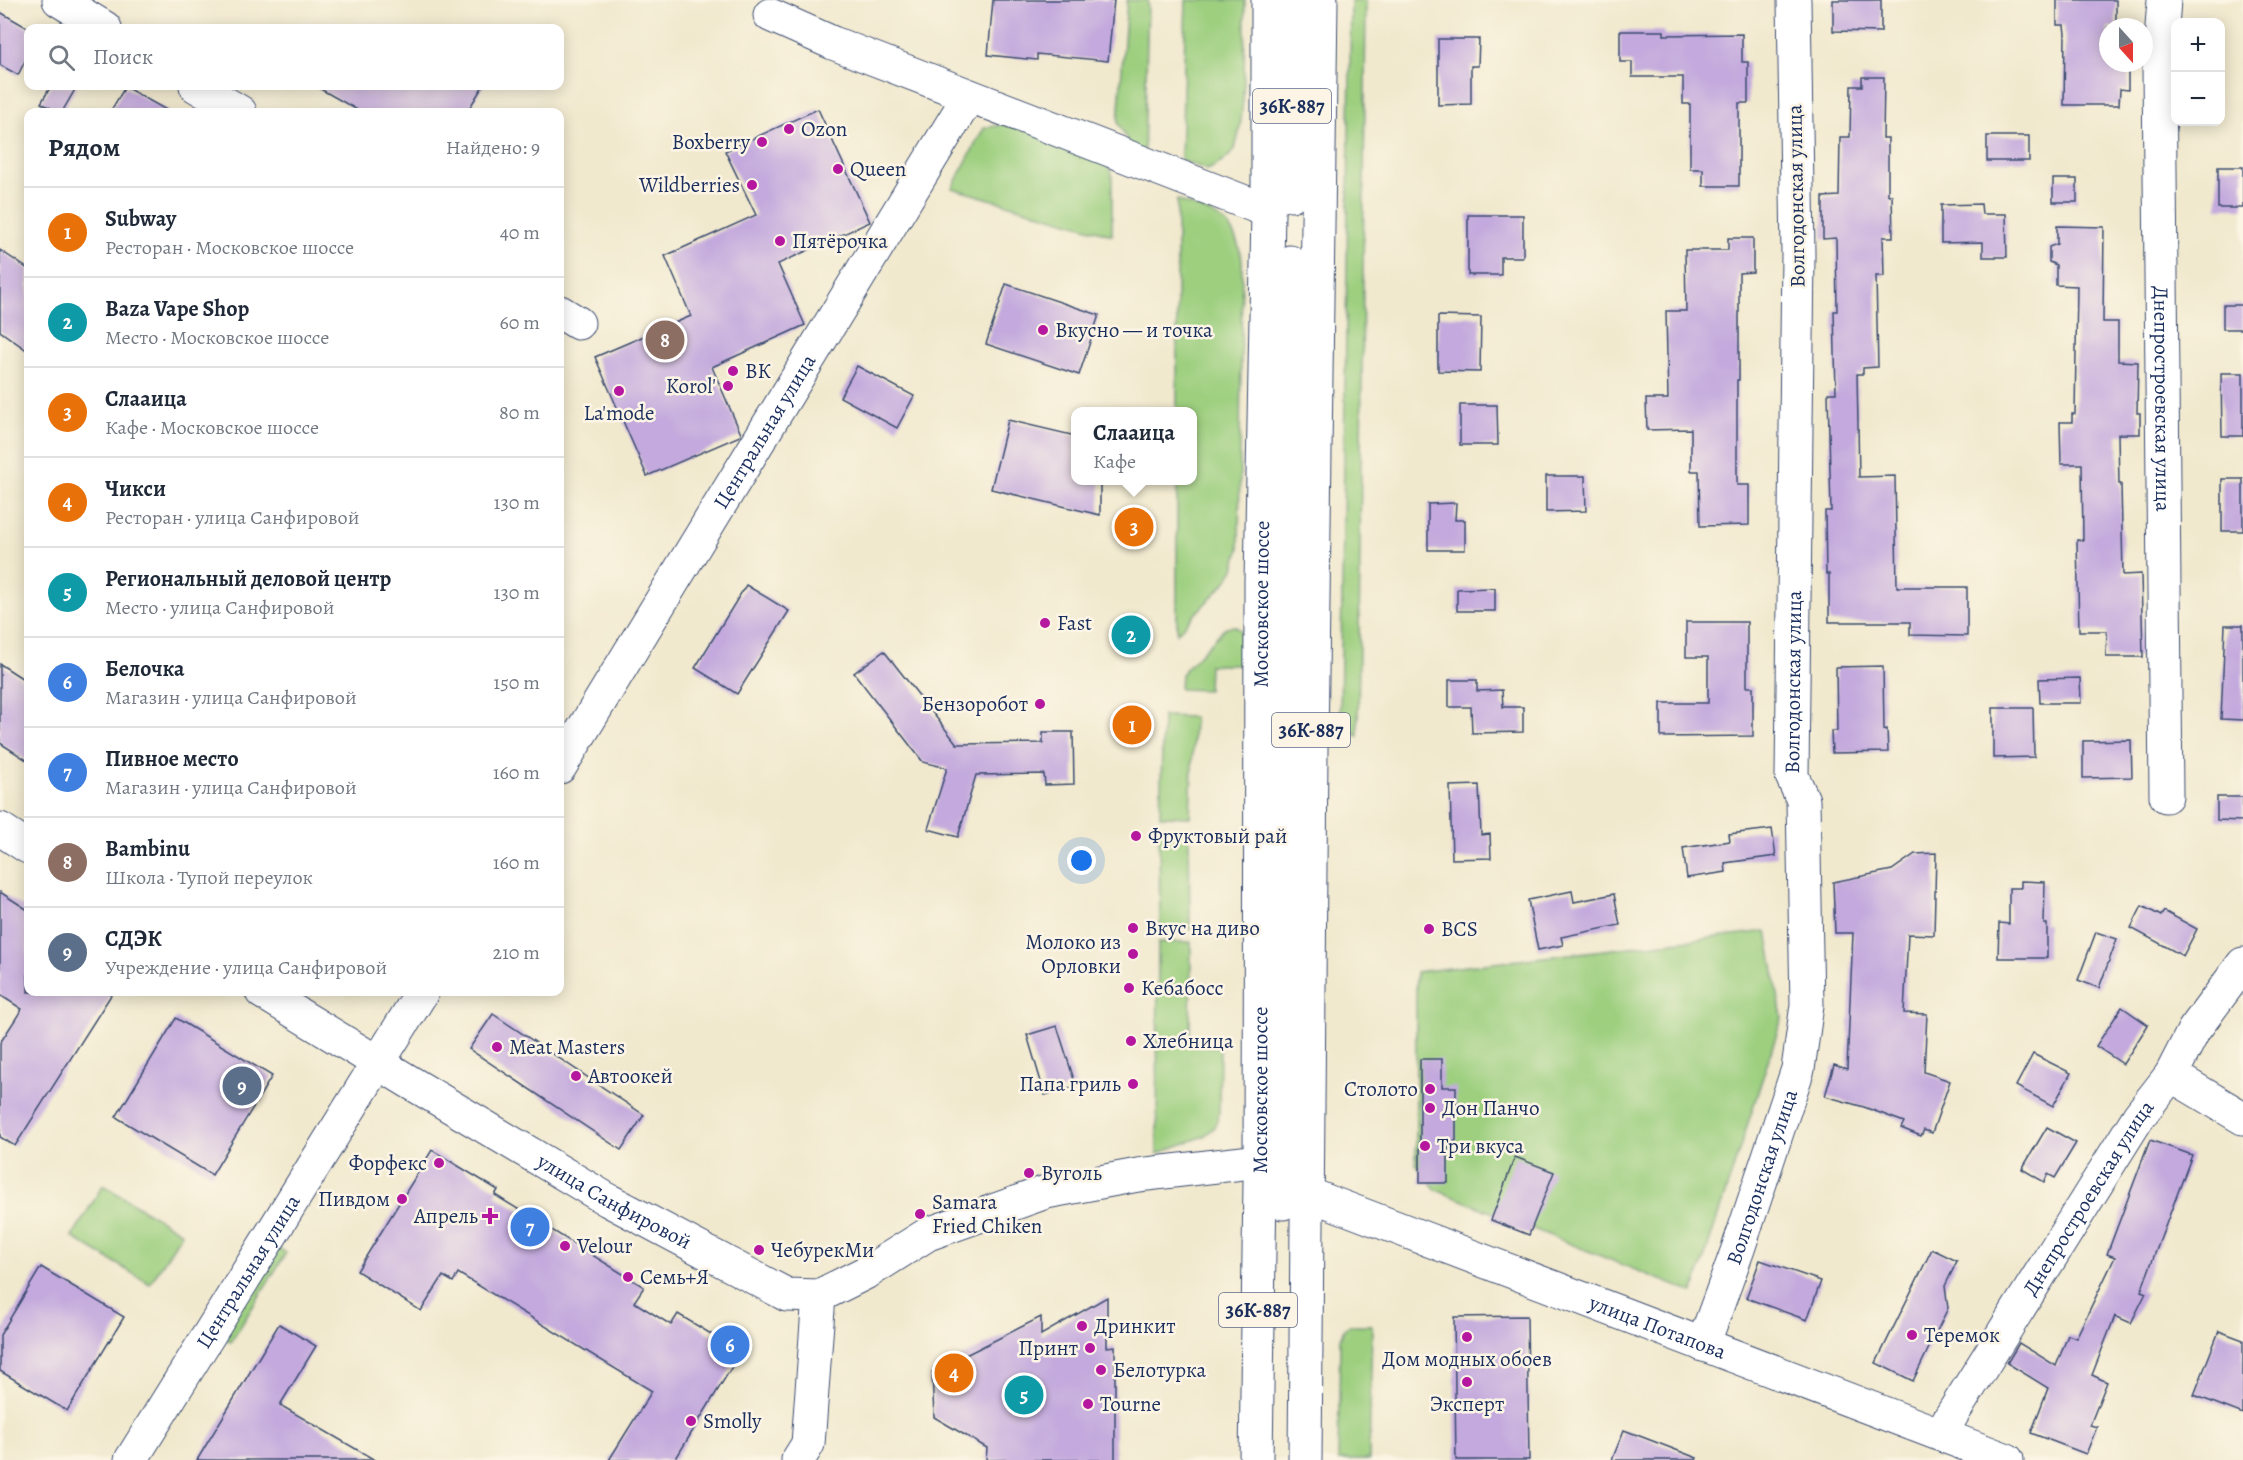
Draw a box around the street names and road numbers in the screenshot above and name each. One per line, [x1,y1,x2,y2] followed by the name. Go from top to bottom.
[1253,89,1331,123] road number: 36К-887
[1780,104,1812,288] street label: Волгодонская улица
[2147,286,2177,512] street label: Днепростроевская улица
[707,349,823,514] street label: Центральная улица
[1247,520,1276,688] street label: Московское шоссе
[1778,590,1808,774] street label: Волгодонская улица
[1272,713,1350,747] road number: 36К-887
[1246,1006,1274,1174] street label: Московское шоссе
[1719,1085,1804,1269] street label: Волгодонская улица
[2016,1094,2161,1301] street label: Днепростроевская улица
[531,1147,696,1256] street label: улица Санфировой
[190,1189,307,1354] street label: Центральная улица
[1584,1288,1730,1366] street label: улица Потапова
[1219,1293,1297,1327] road number: 36К-887

